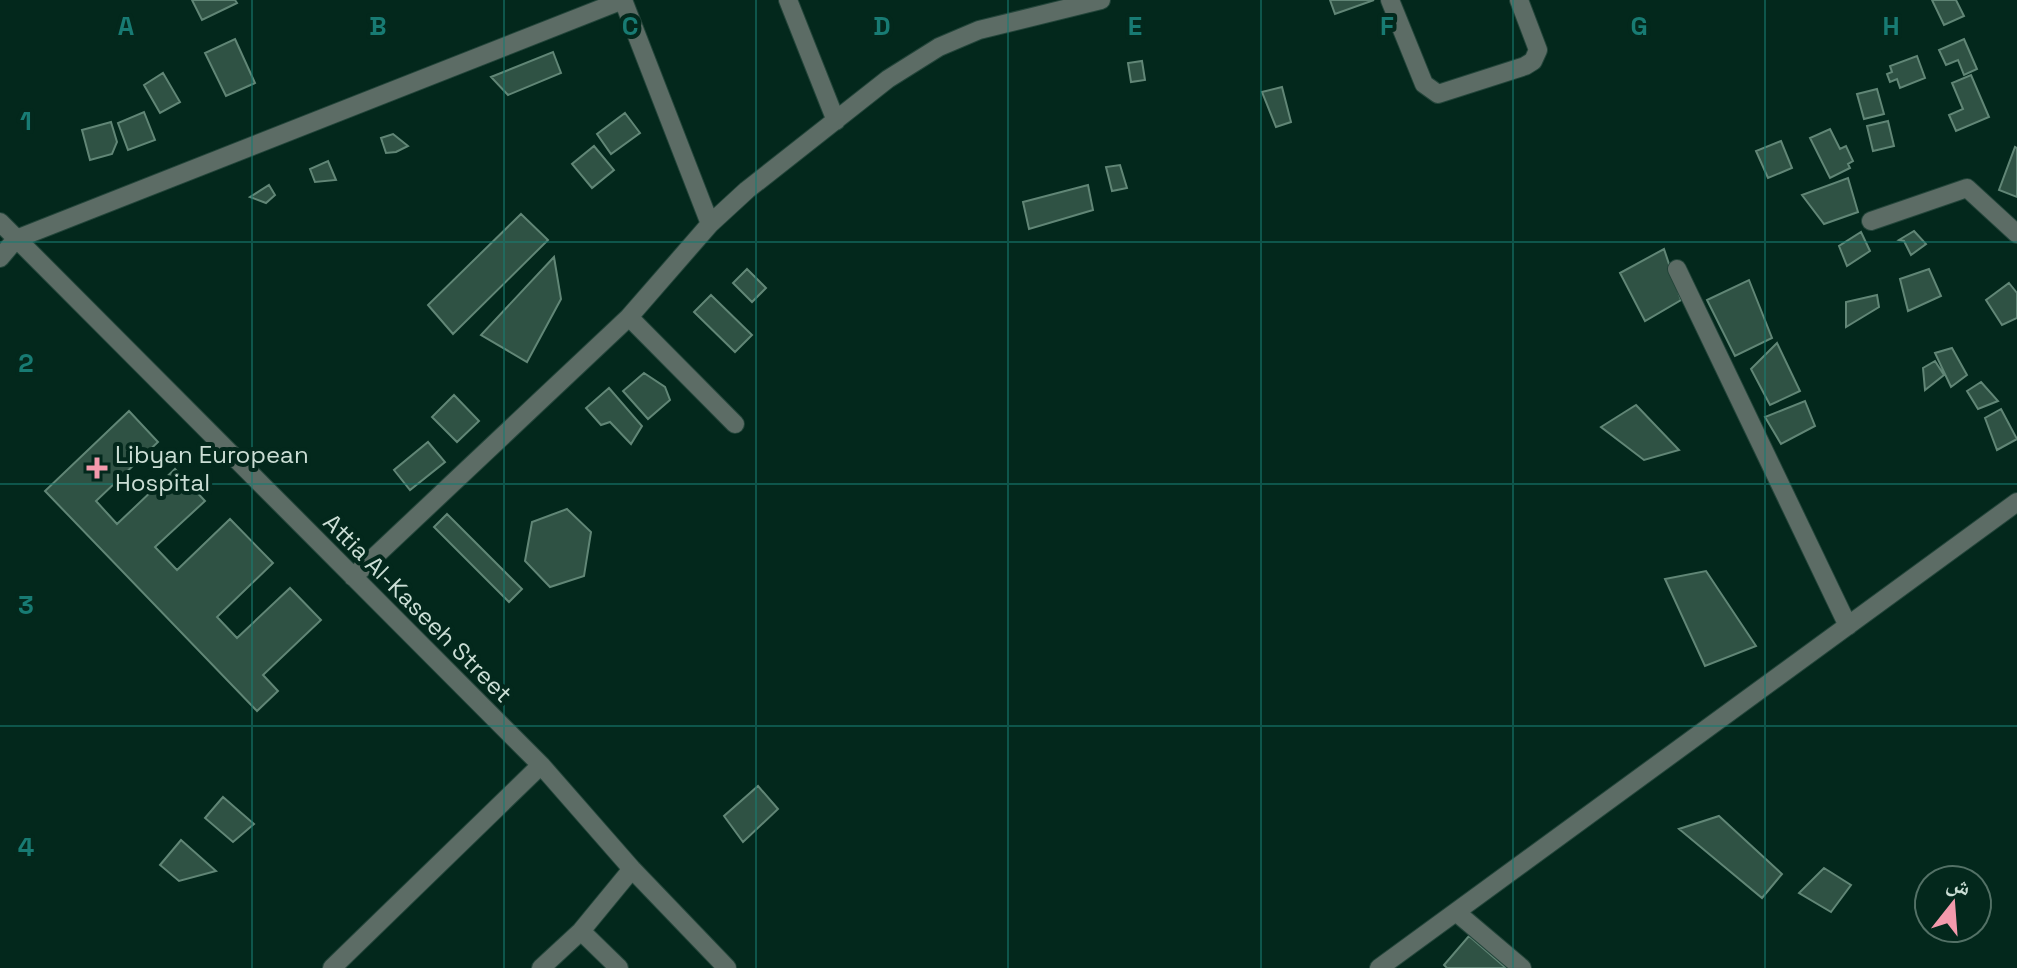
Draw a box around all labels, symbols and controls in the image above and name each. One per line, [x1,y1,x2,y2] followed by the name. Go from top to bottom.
[118,9,135,43] text: A
[369,9,387,43] text: B
[622,9,638,43] text: C
[873,9,891,43] text: D
[1128,9,1142,43] text: E
[1380,9,1394,43] text: F
[1630,9,1648,43] text: G
[1882,9,1900,43] text: H
[20,104,32,138] text: 1
[18,346,34,380] text: 2
[115,439,309,498] place label: Libyan European Hospital
[86,457,108,479] marker: Libyan European Hospital
[317,507,519,709] street label: Attia Al-Kaseeh Street
[18,588,34,622] text: 3
[18,830,34,864] text: 4
[1913,864,1993,944] north arrow
[1944,868,1974,902] text: ش

